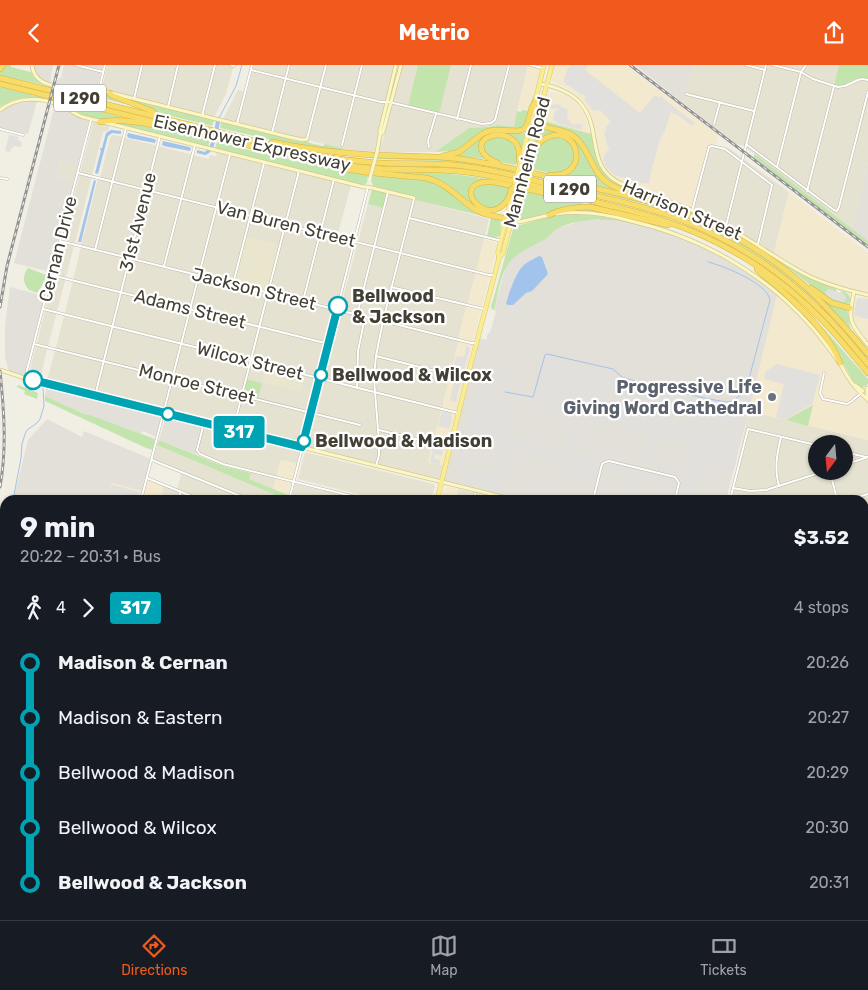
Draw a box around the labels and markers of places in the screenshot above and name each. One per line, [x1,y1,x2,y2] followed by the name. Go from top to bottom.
[352,285,445,328] place label: Bellwood & Jackson
[328,296,348,316] marker: Bellwood & Jackson
[332,364,492,386] place label: Bellwood & Wilcox
[314,368,328,382] marker: Bellwood & Wilcox
[23,370,43,390] unlabelled marker
[563,376,762,419] place label: Progressive Life Giving Word Cathedral
[766,391,778,403] marker: Progressive Life Giving Word Cathedral
[161,407,175,421] unlabelled marker
[315,430,492,452] place label: Bellwood & Madison
[297,434,311,448] marker: Bellwood & Madison

